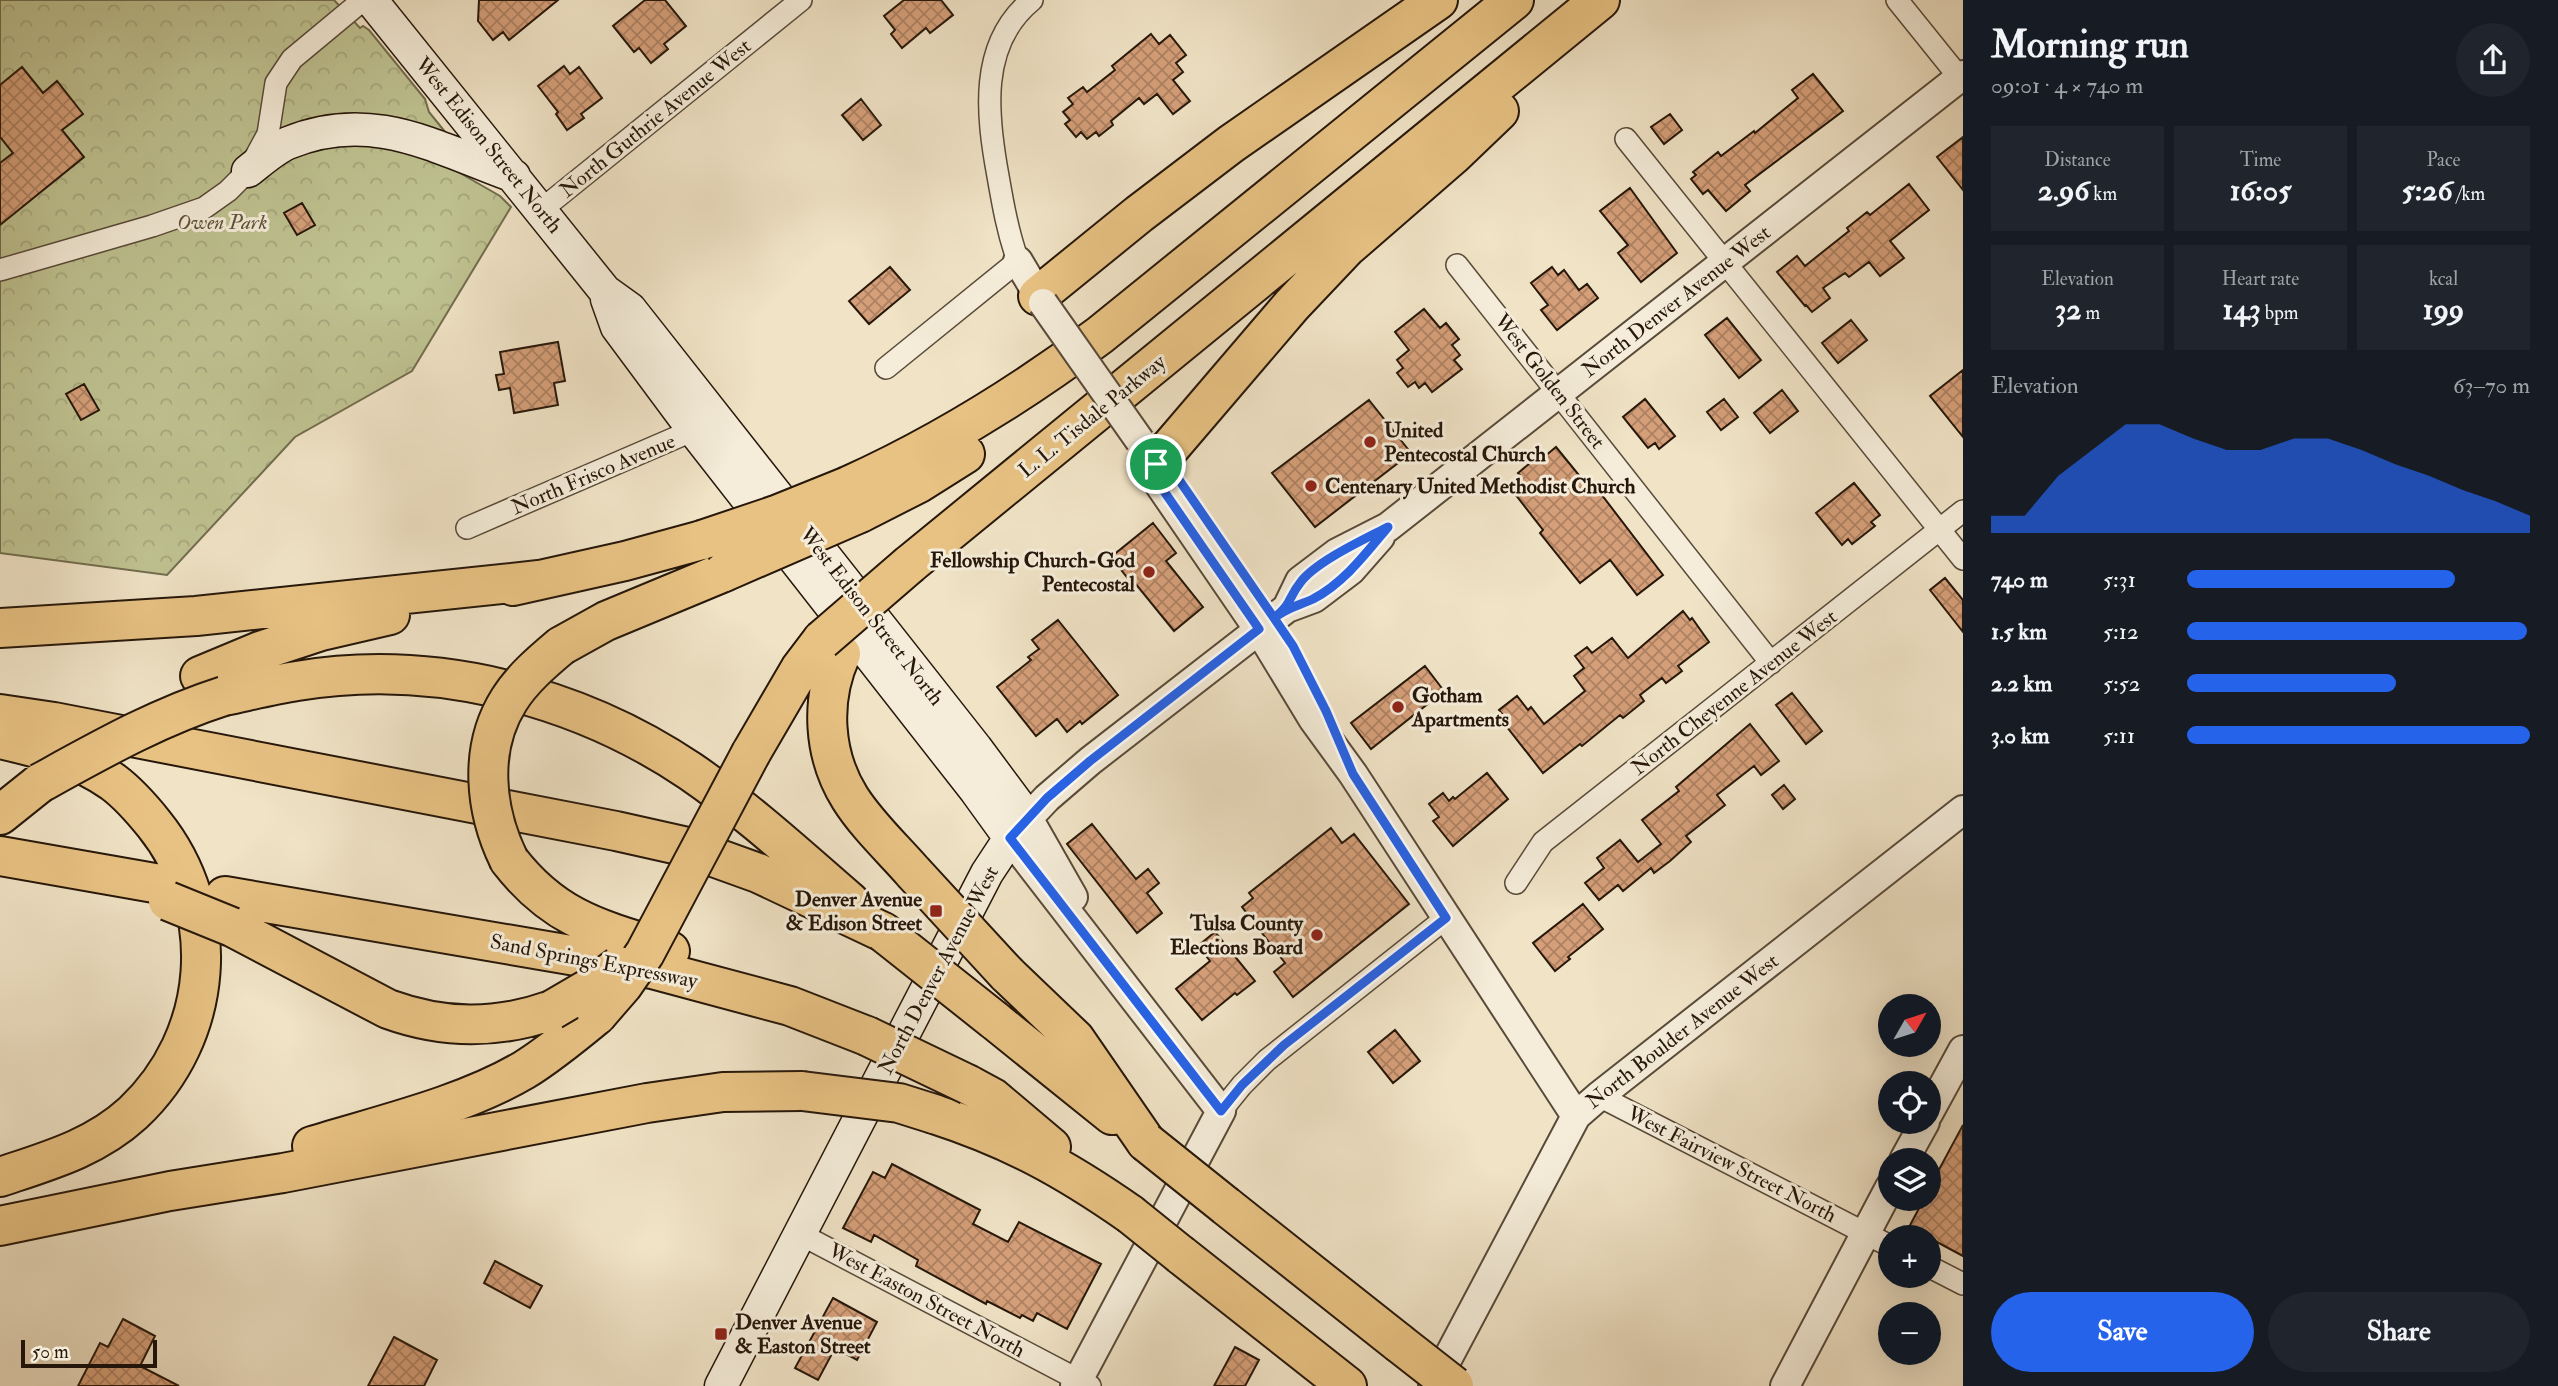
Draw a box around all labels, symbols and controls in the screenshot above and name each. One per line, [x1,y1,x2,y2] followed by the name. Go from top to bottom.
[1991,21,2189,69] text: Morning run
[2456,23,2530,97] button: share
[554,33,757,204] street label: North Guthrie Avenue West
[408,51,568,239] street label: West Edison Street North
[1991,71,2143,100] text: 09:01 · 4 × 740 m
[2044,148,2111,172] text: Distance
[2240,148,2281,172] text: Time
[2426,148,2461,172] text: Pace
[2038,172,2089,209] text: 2.96
[2230,172,2291,209] text: 16:05
[2402,172,2453,209] text: 5:26
[2089,182,2117,206] text: km
[2453,182,2485,206] text: /km
[177,209,267,236] park label: Owen Park
[1576,219,1776,384] street label: North Denver Avenue West
[2041,267,2114,291] text: Elevation
[2222,267,2299,291] text: Heart rate
[2429,267,2458,291] text: kcal
[2055,291,2081,328] text: 32
[2222,291,2261,328] text: 143
[2423,291,2464,328] text: 199
[2081,301,2100,325] text: m
[2261,301,2299,325] text: bpm
[1488,307,1611,455] street label: West Golden Street
[1013,348,1172,484] street label: L. L. Tisdale Parkway
[1991,371,2079,400] text: Elevation
[2453,371,2530,400] text: 63–70 m
[1384,417,1546,468] place label: United Pentecostal Church
[507,428,679,521] street label: North Frisco Avenue
[1126,434,1186,494] pin
[1362,434,1378,450] marker: United Pentecostal Church
[1137,445,1175,483] icon: arrive
[1325,473,1635,500] place label: Centenary United Methodist Church
[1303,478,1319,494] marker: Centenary United Methodist Church
[793,521,950,711] street label: West Edison Street North
[930,547,1136,598] place label: Fellowship Church-God Pentecostal
[1141,564,1157,580] marker: Fellowship Church-God Pentecostal
[1991,565,2048,594] text: 740 m
[2103,565,2136,594] text: 5:31
[1626,603,1843,781] street label: North Cheyenne Avenue West
[1991,617,2047,646] text: 1.5 km
[2103,617,2139,646] text: 5:12
[1991,669,2052,698] text: 2.2 km
[2103,669,2140,698] text: 5:52
[1411,682,1509,733] place label: Gotham Apartments
[1390,699,1406,715] marker: Gotham Apartments
[1991,721,2050,750] text: 3.0 km
[2103,721,2135,750] text: 5:11
[872,861,1005,1079] street label: North Denver Avenue West
[786,886,922,937] place label: Denver Avenue & Edison Street
[928,903,944,919] marker: Denver Avenue & Edison Street
[1170,910,1304,961] place label: Tulsa County Elections Board
[1309,927,1325,943] marker: Tulsa County Elections Board
[488,928,701,995] street label: Sand Springs Expressway
[1580,948,1784,1115] street label: North Boulder Avenue West
[1878,994,1941,1057] north arrow
[1878,994,1941,1365] map controls
[1878,1071,1941,1134] button: locate
[1622,1099,1841,1229] street label: West Fairview Street North
[1878,1148,1941,1211] button: layers
[1878,1225,1941,1288] button: +
[823,1237,1030,1364] street label: West Easton Street North
[1991,1292,2254,1372] button: Save
[2268,1292,2530,1372] button: Share
[1878,1302,1941,1365] button: −
[735,1309,871,1360] place label: Denver Avenue & Easton Street
[713,1326,729,1342] marker: Denver Avenue & Easton Street
[21,1337,158,1369] scale bar
[32,1340,69,1364] text: 50 m

